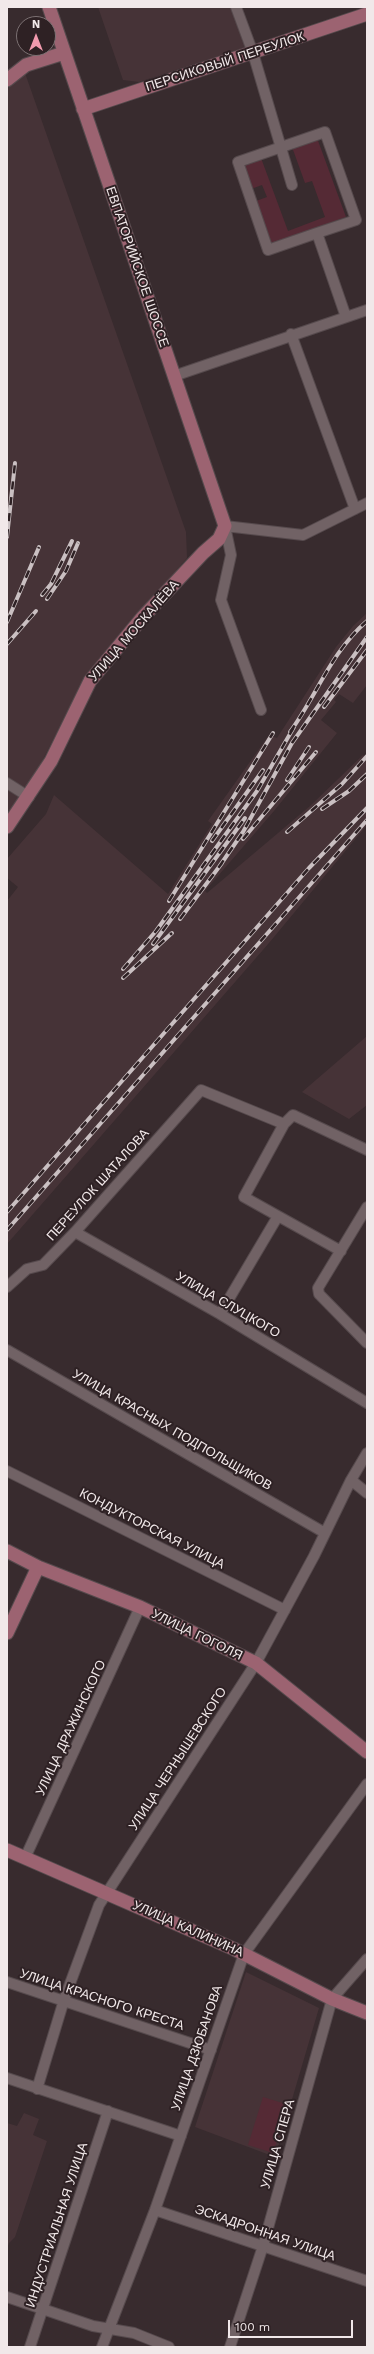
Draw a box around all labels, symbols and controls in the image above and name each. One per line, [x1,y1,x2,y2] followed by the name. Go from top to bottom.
[16,16,56,56] north arrow
[32,18,40,31] text: N
[144,29,306,95] street label: ПЕРСИКОВЫЙ ПЕРЕУЛОК
[102,185,172,349] street label: ЕВПАТОРИЙСКОЕ ШОССЕ
[86,577,182,685] street label: УЛИЦА МОСКАЛЁВА
[44,1126,152,1244] street label: ПЕРЕУЛОК ШАТАЛОВА
[173,1269,283,1341] street label: УЛИЦА СЛУЦКОГО
[70,1366,274,1494] street label: УЛИЦА КРАСНЫХ ПОДПОЛЬЩИКОВ
[77,1485,227,1573] street label: КОНДУКТОРСКАЯ УЛИЦА
[149,1606,245,1664] street label: УЛИЦА ГОГОЛЯ
[33,1658,109,1798] street label: УЛИЦА ДРАЖИНСКОГО
[126,1685,230,1833] street label: УЛИЦА ЧЕРНЫШЕВСКОГО
[130,1898,246,1960] street label: УЛИЦА КАЛИНИНА
[18,1966,186,2034] street label: УЛИЦА КРАСНОГО КРЕСТА
[168,1983,226,2113] street label: УЛИЦА ДЗЮБАНОВА
[258,2097,298,2191] street label: УЛИЦА СПЕРА
[23,2140,91,2310] street label: ИНДУСТРИАЛЬНАЯ УЛИЦА
[193,2202,337,2264] street label: ЭСКАДРОННАЯ УЛИЦА
[230,2312,355,2338] scale bar
[235,2320,270,2334] text: 100 m

